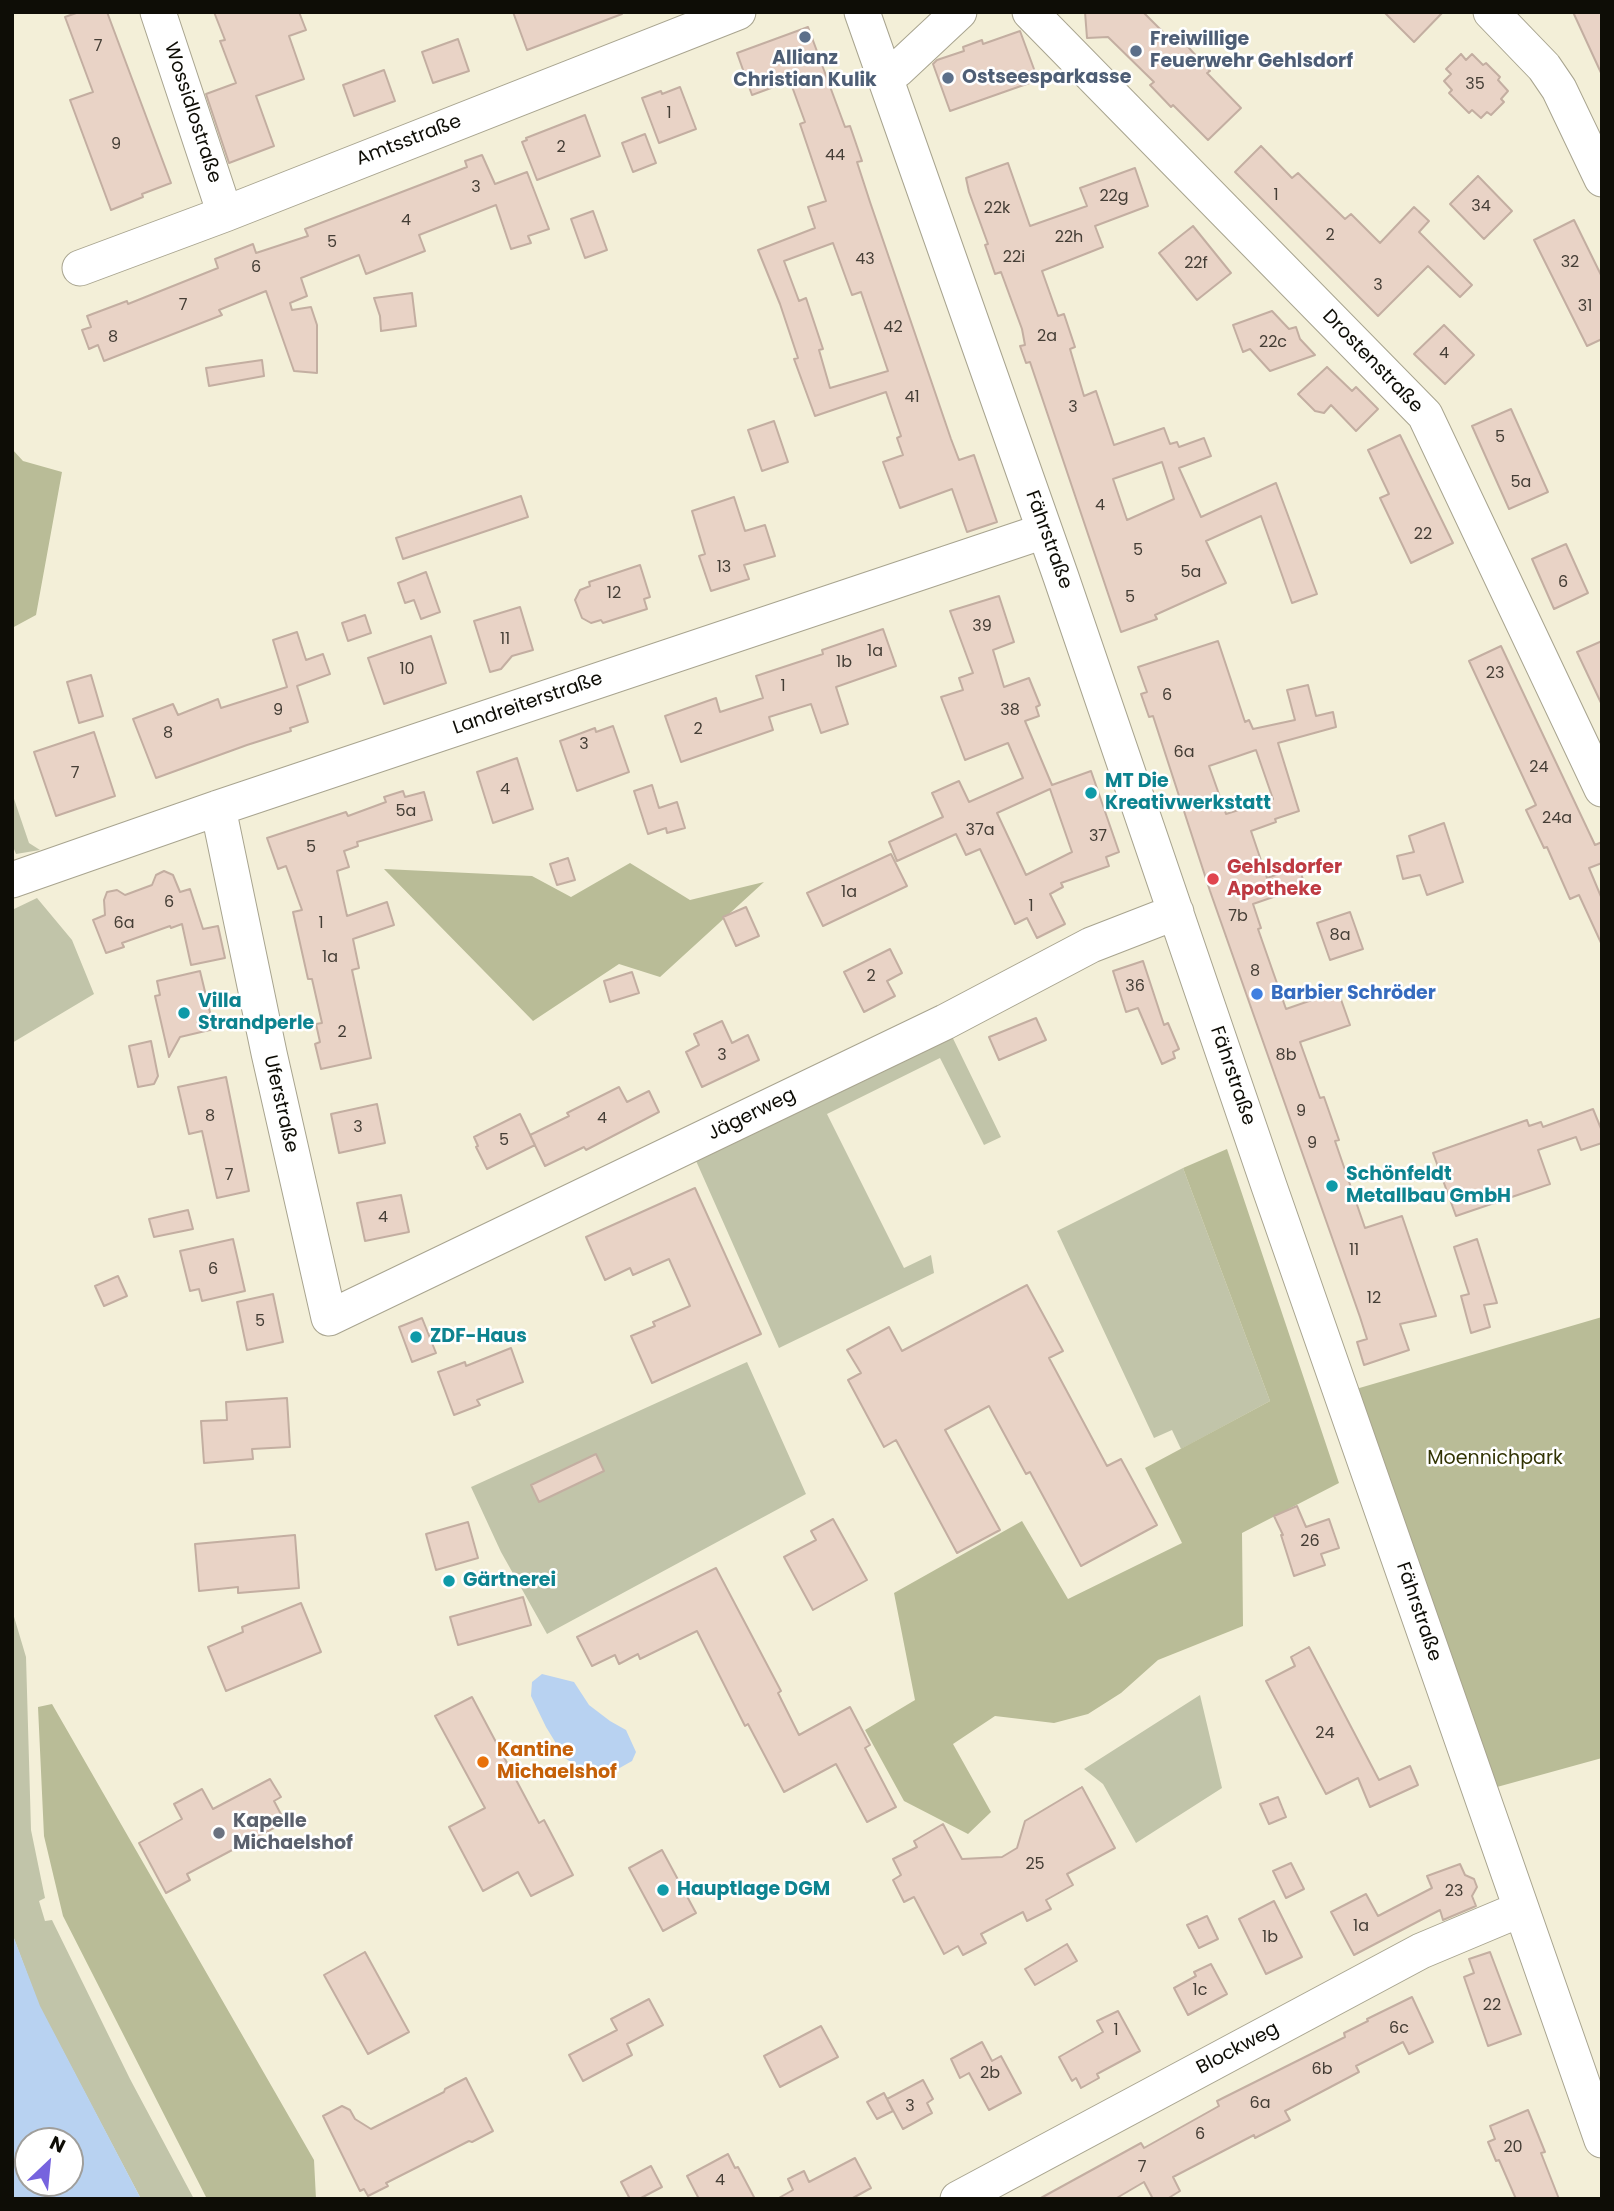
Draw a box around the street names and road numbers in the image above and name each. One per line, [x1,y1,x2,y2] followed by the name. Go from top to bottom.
[159,40,225,186] street label: Wossidlostraße
[353,111,465,171] street label: Amtsstraße
[1317,306,1427,418] street label: Drostenstraße
[1020,488,1076,592] street label: Fährstraße
[450,668,606,740] street label: Landreiterstraße
[1204,1024,1260,1128] street label: Fährstraße
[258,1053,302,1155] street label: Uferstraße
[704,1084,800,1146] street label: Jägerweg
[1390,1560,1446,1664] street label: Fährstraße
[1193,2018,1283,2080] street label: Blockweg

